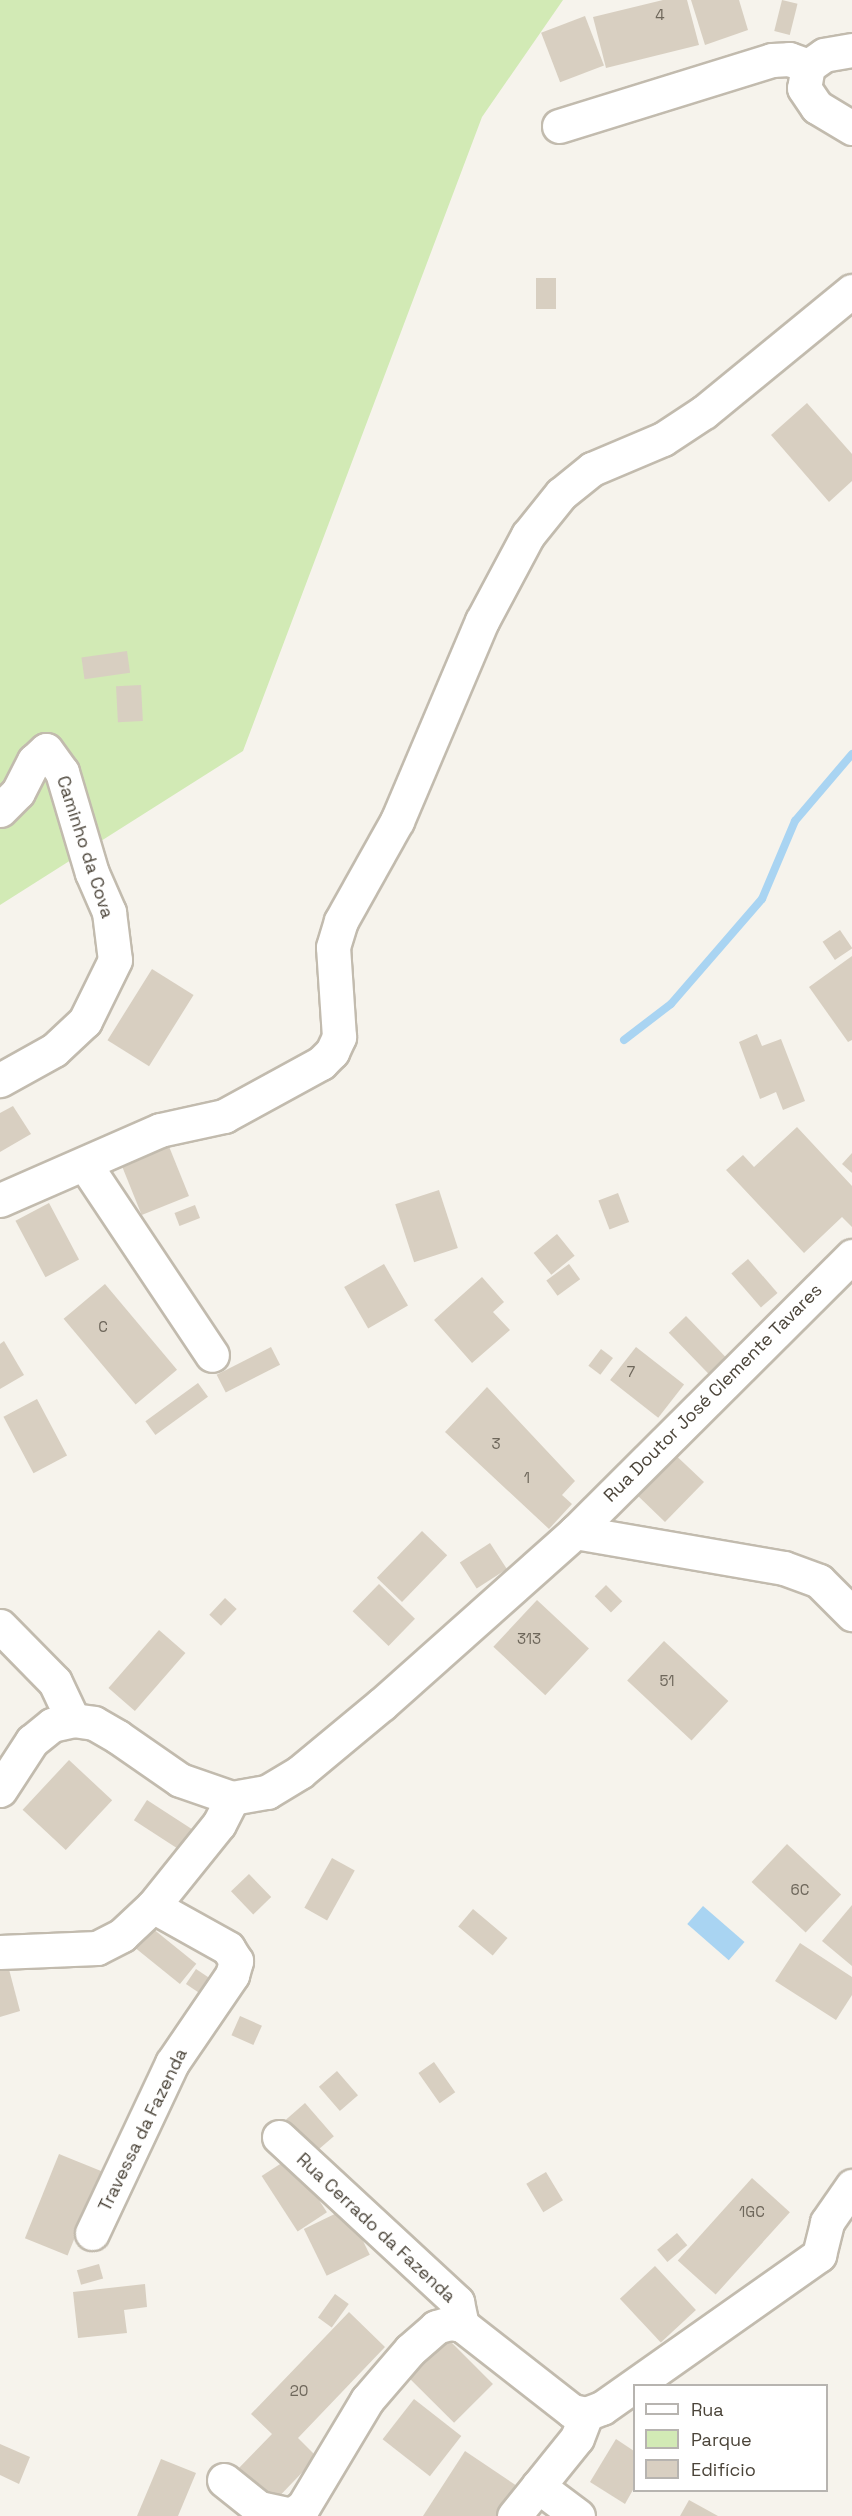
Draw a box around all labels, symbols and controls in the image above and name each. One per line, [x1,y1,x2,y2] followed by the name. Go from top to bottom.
[655,6,665,24] house number: 4
[52,773,118,921] street label: Caminho da Cova
[599,1279,827,1507] street label: Rua Doutor José Clemente Tavares
[98,1318,108,1336] house number: C
[627,1363,635,1381] house number: 7
[491,1435,501,1453] house number: 3
[524,1469,530,1487] house number: 1
[517,1630,541,1648] house number: 313
[659,1672,675,1690] house number: 51
[791,1881,809,1899] house number: 6C
[94,2045,192,2215] street label: Travessa da Fazenda
[292,2149,460,2307] street label: Rua Cerrado da Fazenda
[739,2203,765,2221] house number: 1GC
[290,2382,308,2400] house number: 20
[633,2384,828,2492] legend
[691,2398,724,2421] text: Rua
[691,2428,752,2451] text: Parque
[691,2458,756,2481] text: Edifício

